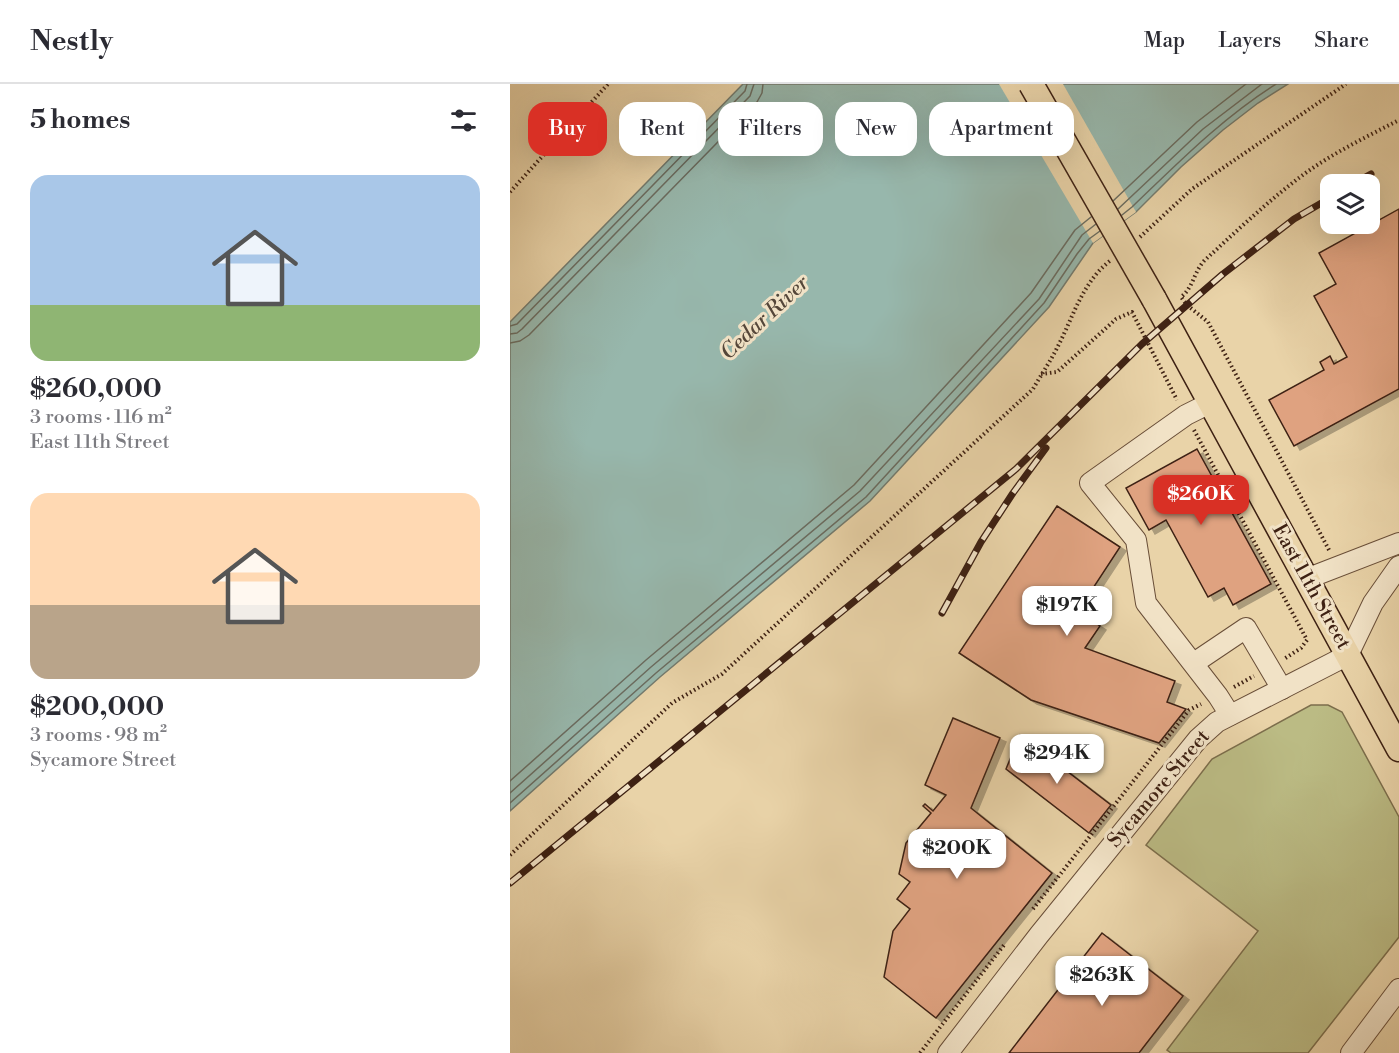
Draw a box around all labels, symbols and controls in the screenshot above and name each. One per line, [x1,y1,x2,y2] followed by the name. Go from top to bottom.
[30,24,113,59] text: Nestly
[1144,28,1185,54] text: Map
[1218,28,1281,54] text: Layers
[1314,28,1369,54] text: Share
[528,102,607,156] chip: Buy
[619,102,706,156] chip: Rent
[718,102,823,156] chip: Filters
[835,102,917,156] chip: New
[929,102,1074,156] chip: Apartment
[30,104,130,136] text: 5 homes
[447,104,480,137] icon: filters
[1320,174,1380,234] map controls
[1320,174,1380,234] button: layers
[201,214,309,322] icon: home
[715,270,815,366] water label: Cedar River
[30,373,162,405] text: $260,000
[30,405,172,430] text: 3 rooms · 116 m²
[30,430,170,455] text: East 11th Street
[1159,475,1243,526] pin: $260K
[1167,482,1235,507] text: $260K
[1266,520,1356,654] street label: East 11th Street
[201,532,309,640] icon: home
[1025,586,1109,637] pin: $197K
[1036,593,1098,618] text: $197K
[30,691,164,723] text: $200,000
[30,723,167,748] text: 3 rooms · 98 m²
[1102,725,1216,853] street label: Sycamore Street
[1015,734,1099,785] pin: $294K
[1024,741,1090,766] text: $294K
[30,748,176,773] text: Sycamore Street
[915,829,999,880] pin: $200K
[922,836,992,861] text: $200K
[1060,956,1144,1007] pin: $263K
[1069,963,1135,988] text: $263K

